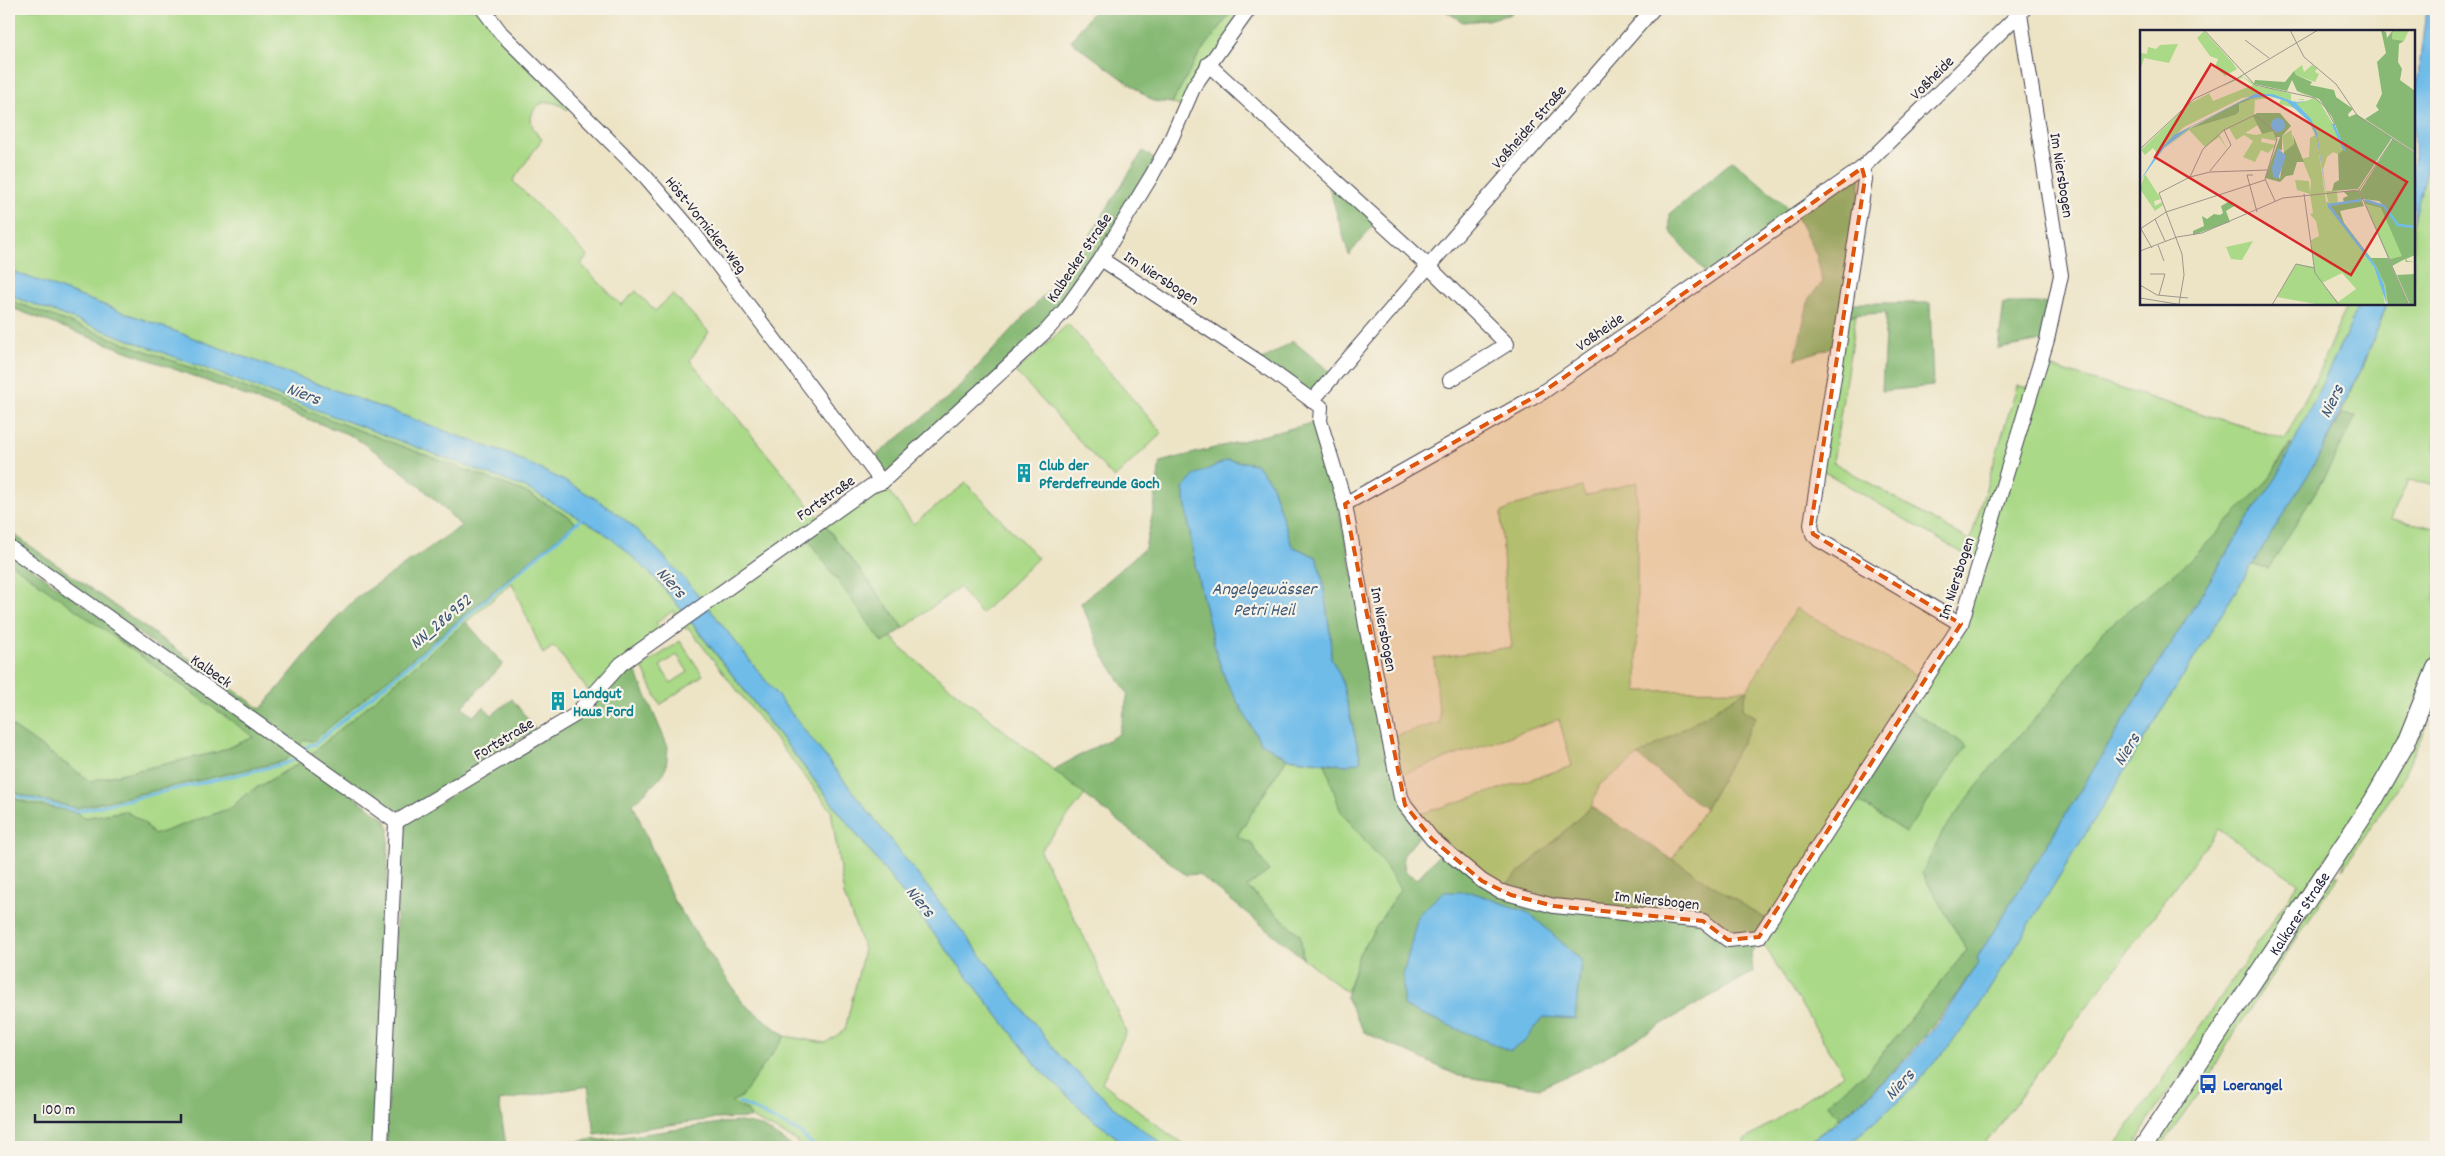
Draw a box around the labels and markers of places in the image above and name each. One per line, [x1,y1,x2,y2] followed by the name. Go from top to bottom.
[1039,455,1159,496] place label: Club der Pferdefreunde Goch
[1013,462,1035,484] building icon: Club der Pferdefreunde Goch
[573,683,634,724] place label: Landgut Haus Ford
[547,690,569,712] building icon: Landgut Haus Ford
[2197,1073,2219,1095] bus stop icon: Loerangel
[2223,1075,2283,1098] place label: Loerangel

